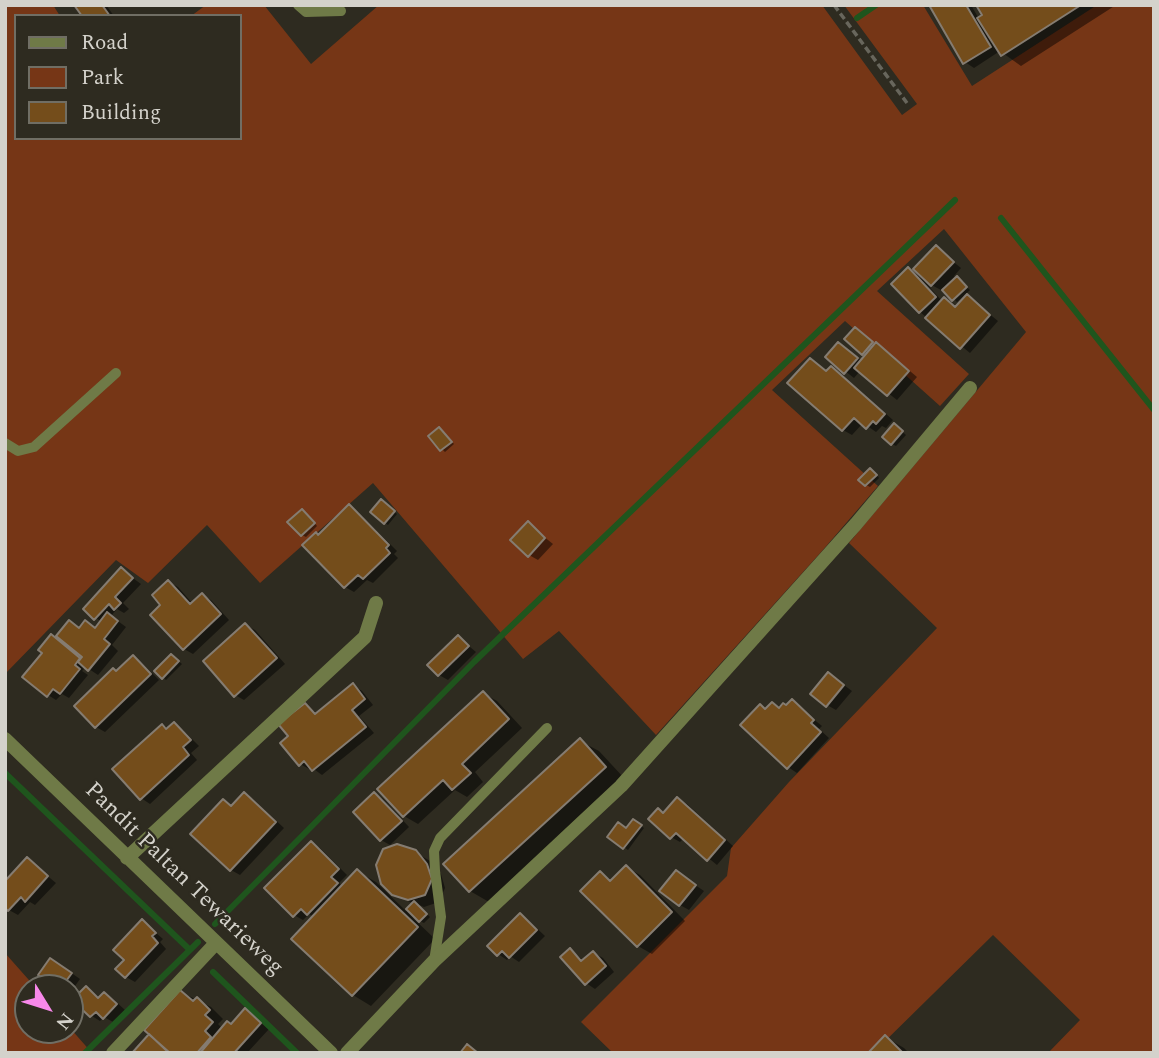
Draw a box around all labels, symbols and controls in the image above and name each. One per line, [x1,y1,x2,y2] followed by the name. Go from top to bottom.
[14,14,242,140] legend
[81,27,128,59] text: Road
[81,62,124,94] text: Park
[81,97,161,129] text: Building
[78,778,288,982] street label: Pandit Paltan Tewarieweg
[14,974,84,1044] north arrow
[48,1006,81,1036] text: N

